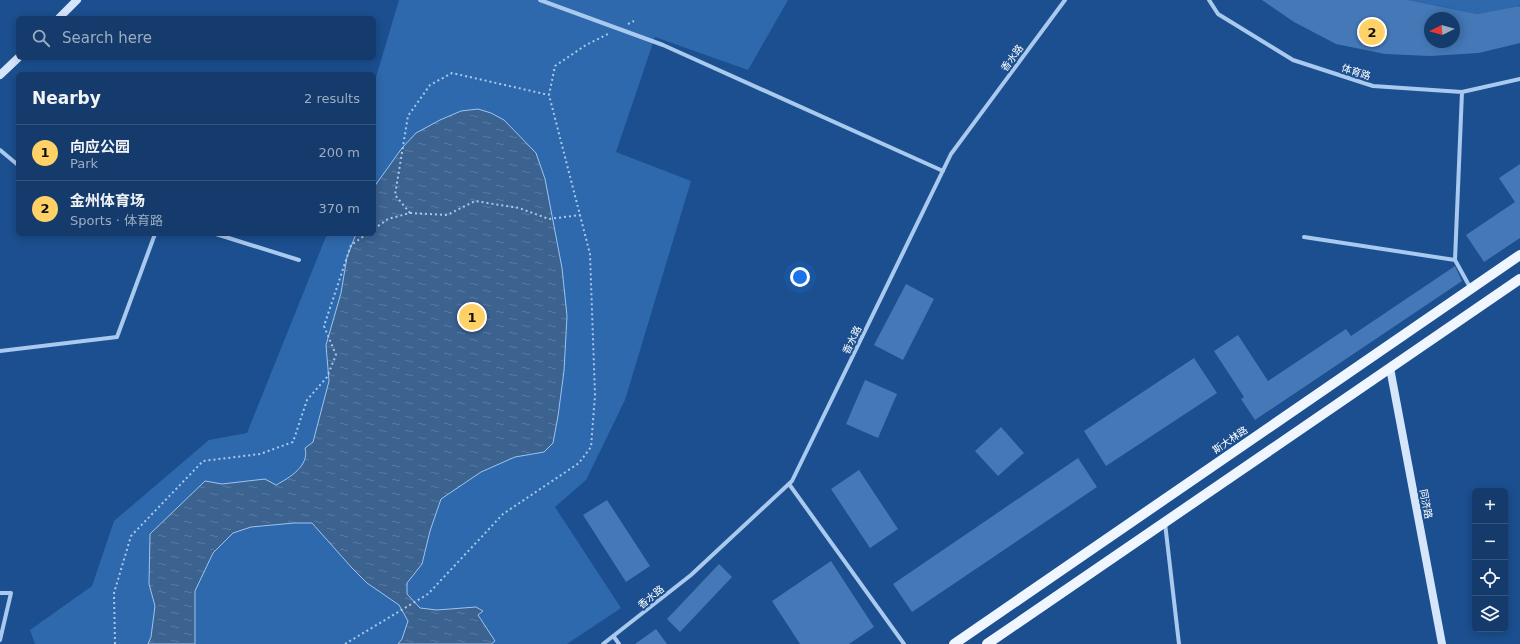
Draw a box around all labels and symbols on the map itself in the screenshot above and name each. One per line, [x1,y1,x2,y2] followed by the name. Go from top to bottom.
[1424,12,1460,48] north arrow
[1359,17,1385,47] pin: 2
[999,43,1025,73] street label: 香水路
[1340,62,1372,82] street label: 体育路
[790,267,810,287] your location
[459,302,485,332] pin: 1
[840,324,864,356] street label: 香水路
[1210,424,1250,456] street label: 斯大林路
[1418,488,1434,520] street label: 同济路
[636,583,666,611] street label: 香水路

